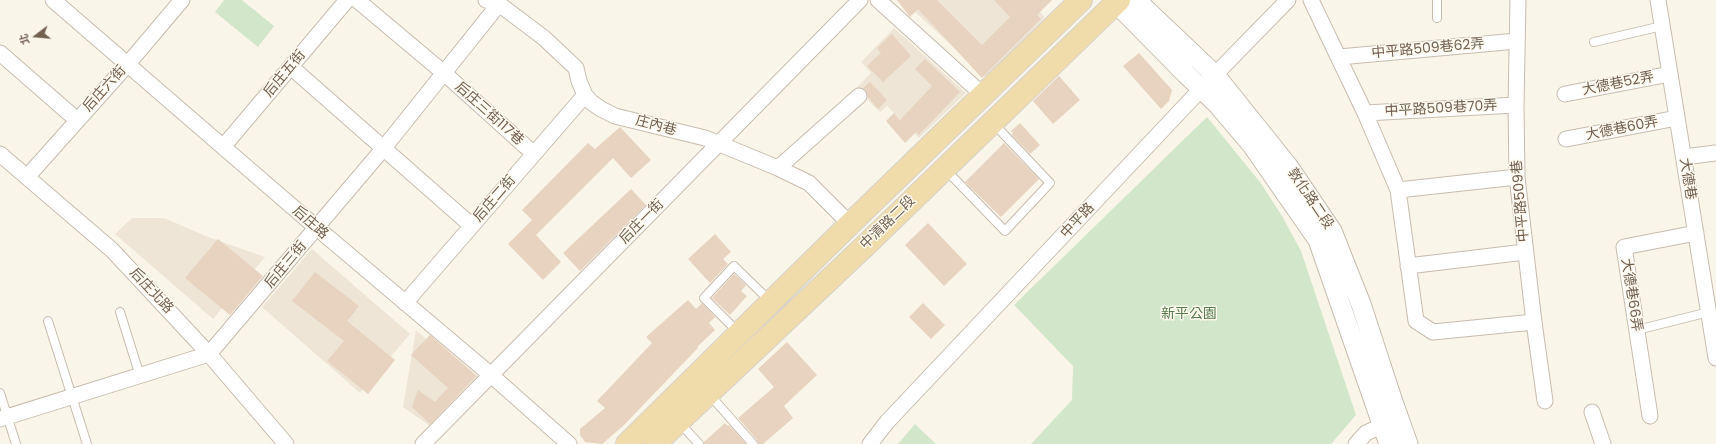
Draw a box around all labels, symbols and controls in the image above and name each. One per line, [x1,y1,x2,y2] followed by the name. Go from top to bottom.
[16,16,56,56] north arrow
[15,32,34,47] text: 北
[1371,36,1485,62] street label: 中平路509巷62弄
[261,47,309,101] street label: 后庄五街
[80,63,130,115] street label: 后庄六街
[1581,69,1655,99] street label: 大德巷52弄
[451,79,527,149] street label: 后庄三街117巷
[1384,98,1498,120] street label: 中平路509巷70弄
[634,112,678,140] street label: 庄內巷
[1584,114,1660,144] street label: 大德巷60弄
[1675,157,1699,201] street label: 大德巷
[1509,159,1533,243] street label: 中平路509巷
[1283,165,1337,233] street label: 敦化路二段
[470,172,520,226] street label: 后庄二街
[857,193,919,253] street label: 中清路二段
[616,196,668,248] street label: 后庄一街
[1058,200,1098,242] street label: 中平路
[289,203,331,243] street label: 后庄路
[262,238,310,292] street label: 后庄三街
[1617,257,1645,333] street label: 大德巷66弄
[126,265,176,317] street label: 后庄北路
[1161,306,1217,322] park label: 新平公園

